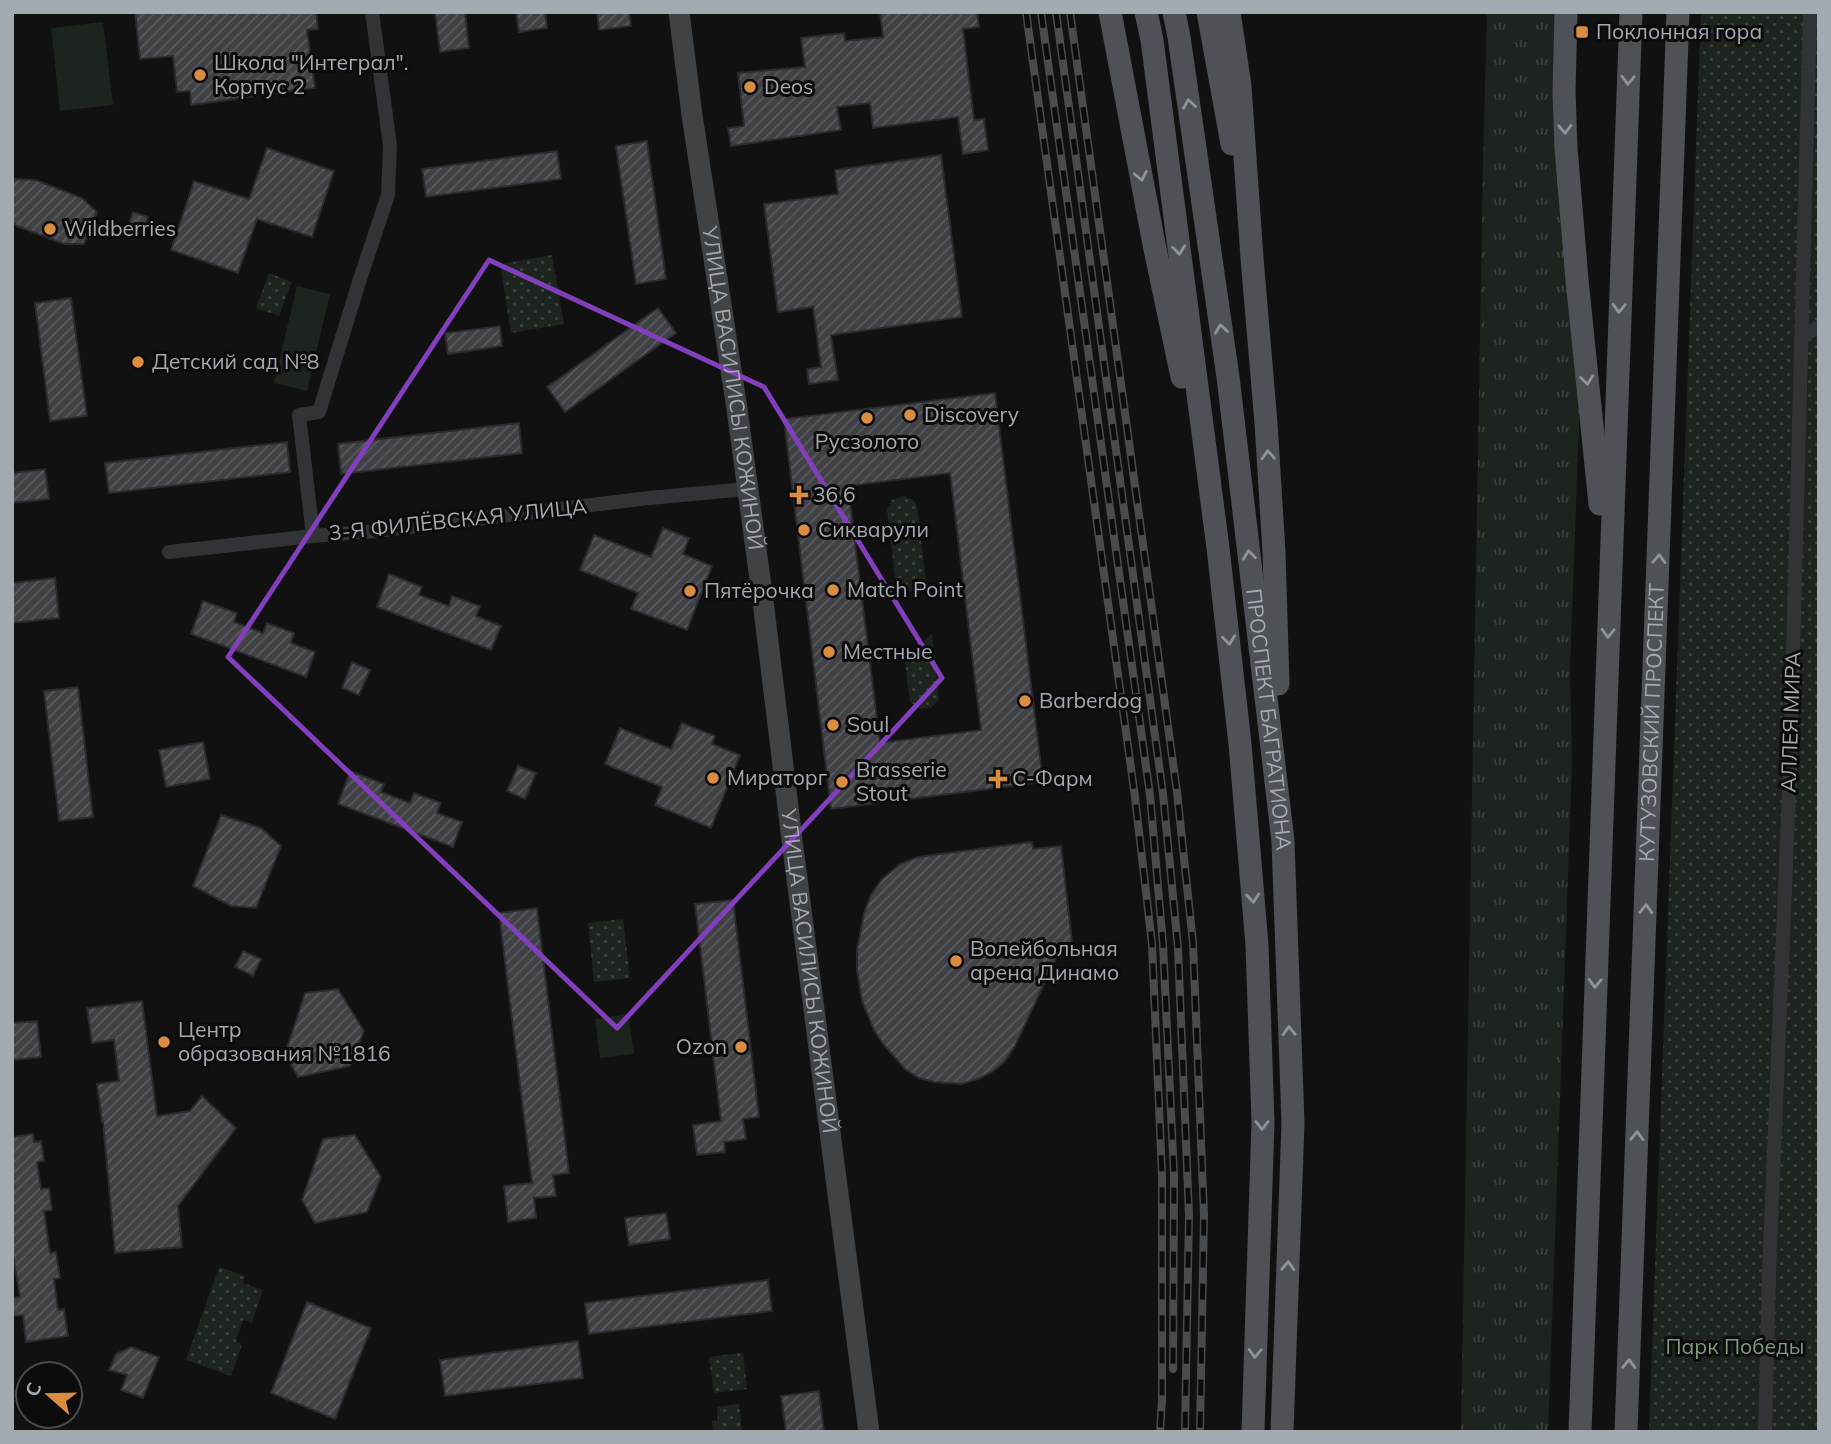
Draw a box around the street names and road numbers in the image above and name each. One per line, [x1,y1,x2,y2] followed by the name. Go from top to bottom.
[697,223,770,552] street label: УЛИЦА ВАСИЛИСЫ КОЖИНОЙ
[328,492,589,545] street label: 3-Я ФИЛЁВСКАЯ УЛИЦА
[1633,582,1669,862] street label: КУТУЗОВСКИЙ ПРОСПЕКТ
[1241,587,1297,852] street label: ПРОСПЕКТ БАГРАТИОНА
[1775,651,1805,793] street label: АЛЛЕЯ МИРА
[776,806,844,1135] street label: УЛИЦА ВАСИЛИСЫ КОЖИНОЙ

